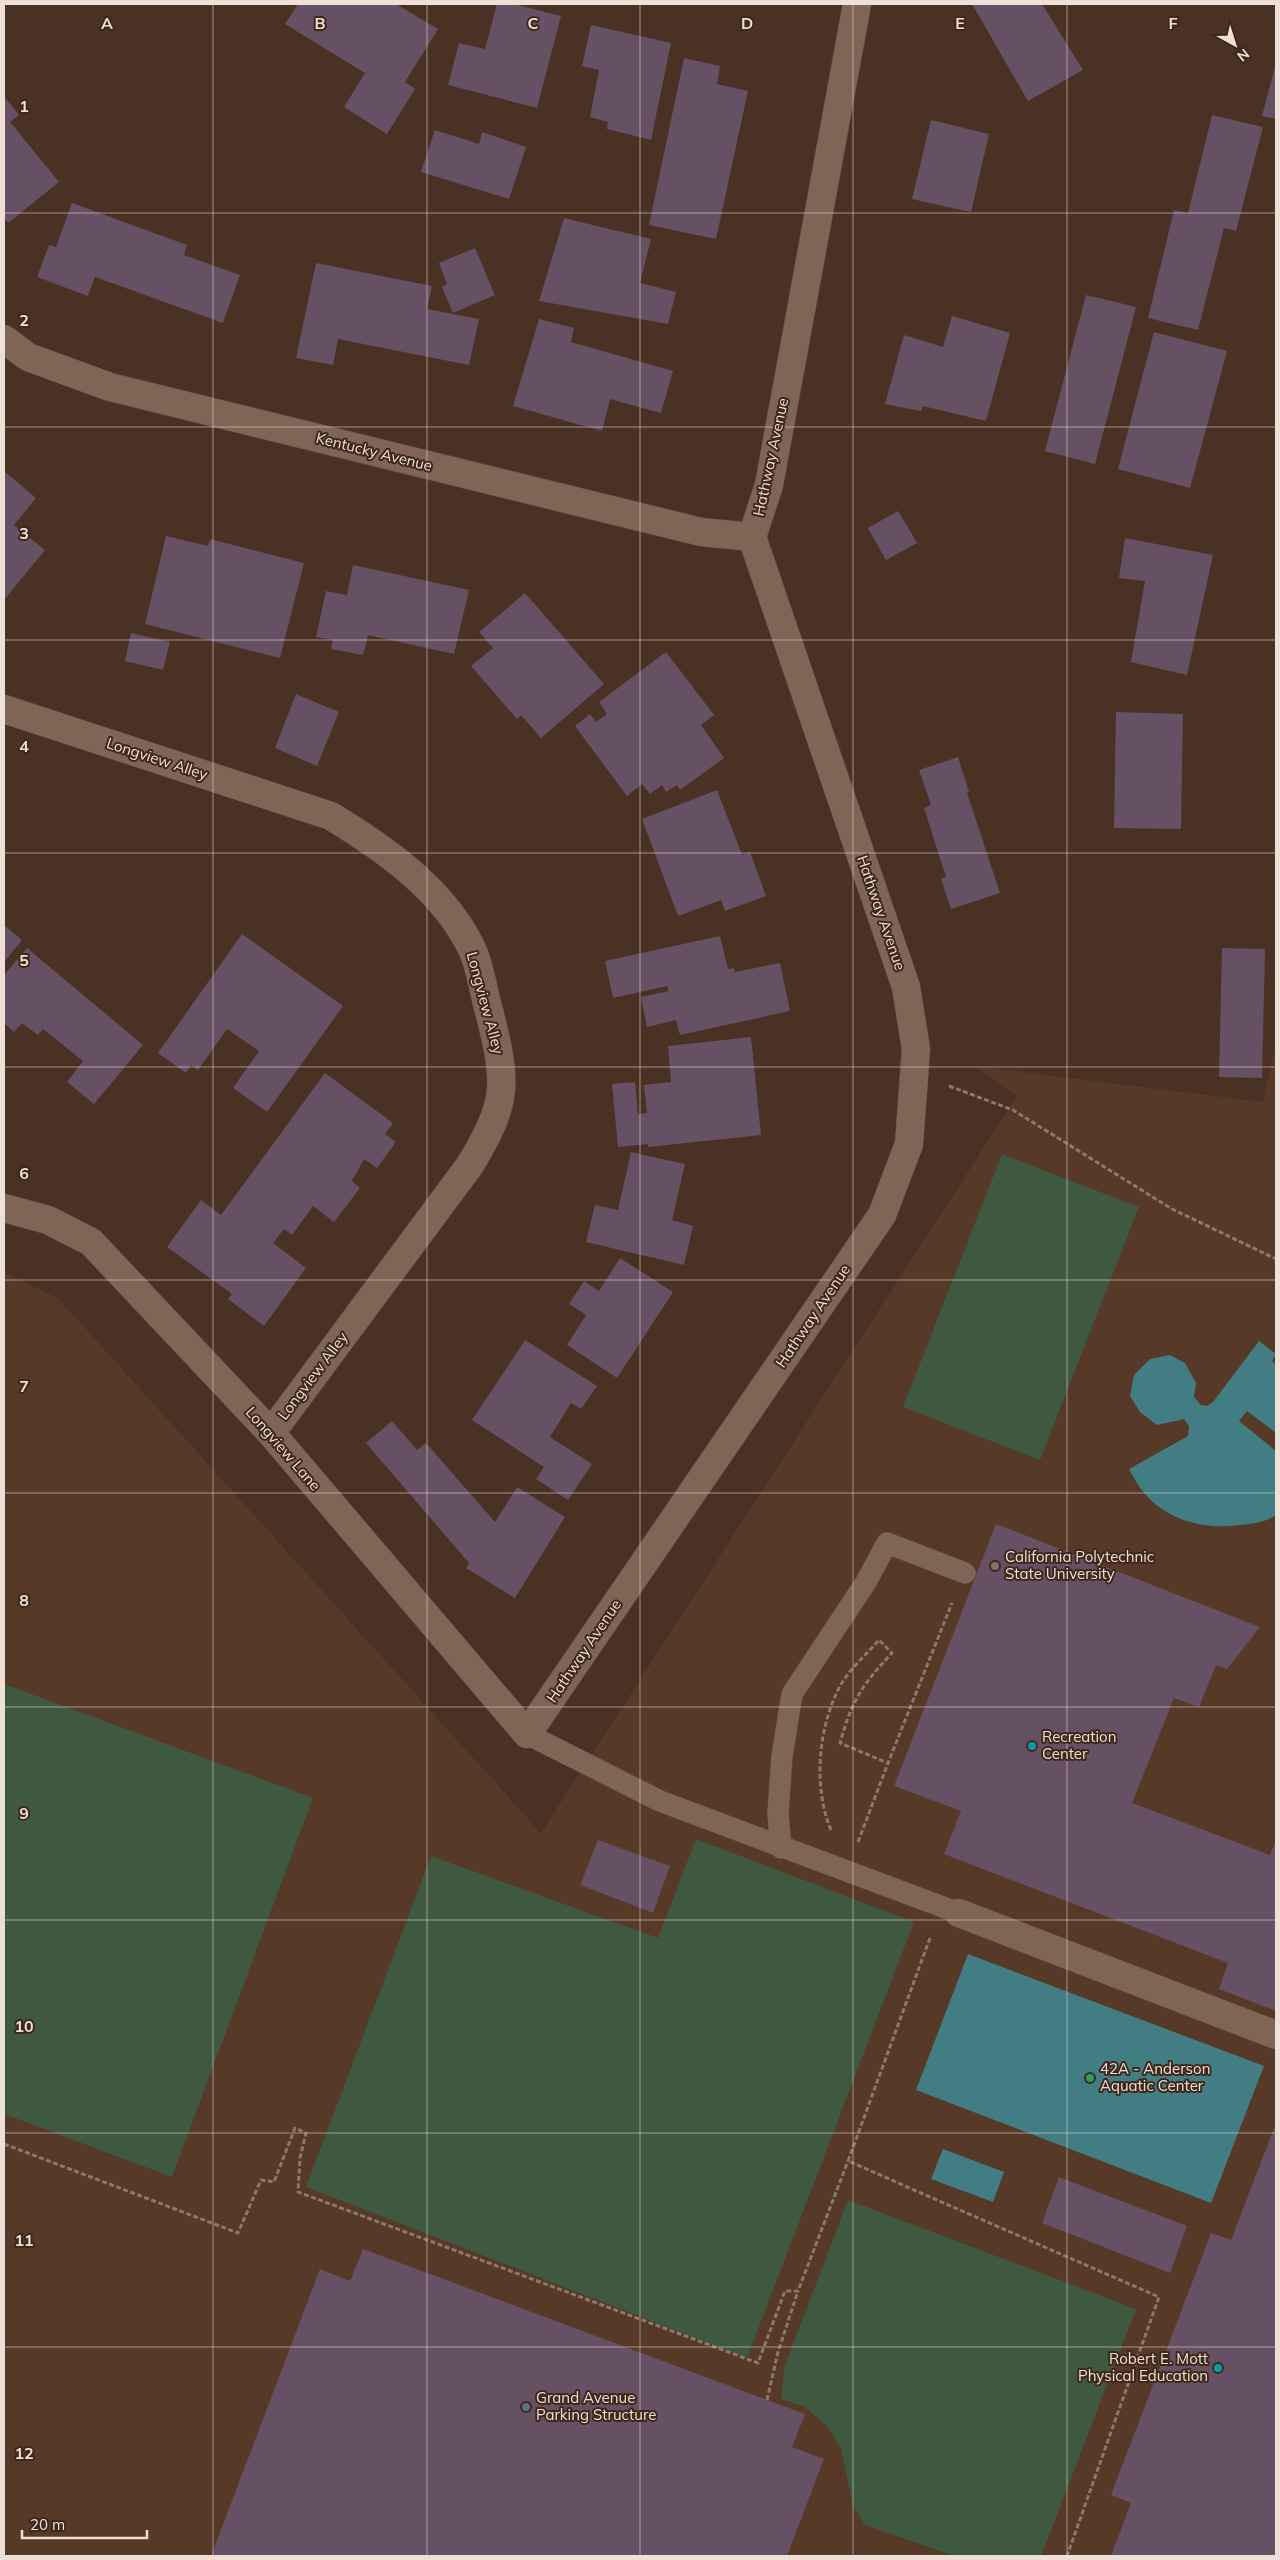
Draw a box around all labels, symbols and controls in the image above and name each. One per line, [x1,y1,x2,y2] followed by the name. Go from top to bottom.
[101,13,113,33] text: A
[314,13,326,33] text: B
[528,13,539,33] text: C
[741,13,753,33] text: D
[955,13,965,33] text: E
[1168,13,1178,33] text: F
[1210,20,1260,70] north arrow
[1233,45,1253,65] text: N
[19,96,29,116] text: 1
[19,310,29,330] text: 2
[749,396,792,518] street label: Hathway Avenue
[314,428,434,475] street label: Kentucky Avenue
[19,523,29,543] text: 3
[104,733,210,784] street label: Longview Alley
[19,736,29,756] text: 4
[853,853,910,973] street label: Hathway Avenue
[19,950,29,970] text: 5
[463,950,508,1056] street label: Longview Alley
[19,1163,29,1183] text: 6
[771,1260,854,1371] street label: Hathway Avenue
[273,1328,352,1423] street label: Longview Alley
[19,1376,29,1396] text: 7
[242,1403,325,1495] street label: Longview Lane
[1005,1547,1154,1583] place label: California Polytechnic State University
[989,1560,1001,1572] marker: California Polytechnic State University
[19,1590,29,1610] text: 8
[542,1595,625,1706] street label: Hathway Avenue
[1042,1727,1116,1763] place label: Recreation Center
[1026,1740,1038,1752] marker: Recreation Center
[19,1803,29,1823] text: 9
[14,2016,34,2036] text: 10
[1100,2059,1210,2095] place label: 42A - Anderson Aquatic Center
[1084,2072,1096,2084] marker: 42A - Anderson Aquatic Center
[14,2230,34,2250] text: 11
[1078,2349,1208,2385] place label: Robert E. Mott Physical Education
[1212,2362,1224,2374] marker: Robert E. Mott Physical Education
[536,2388,656,2424] place label: Grand Avenue Parking Structure
[520,2401,532,2413] marker: Grand Avenue Parking Structure
[14,2443,34,2463] text: 12
[22,2508,148,2540] scale bar
[30,2515,65,2534] text: 20 m

